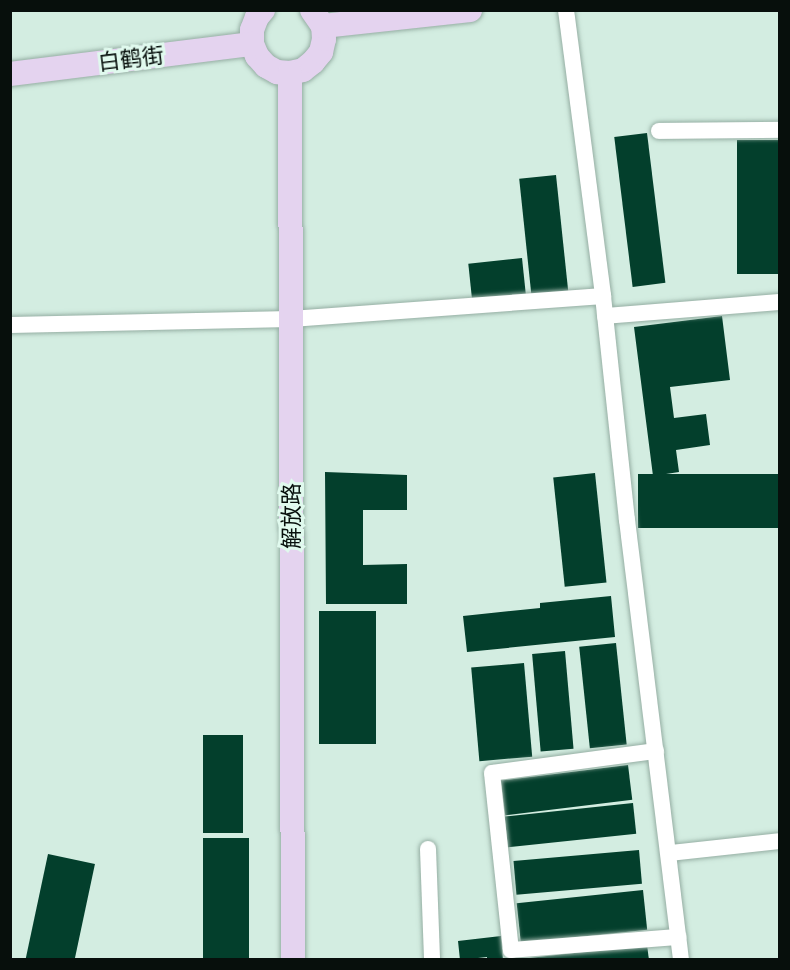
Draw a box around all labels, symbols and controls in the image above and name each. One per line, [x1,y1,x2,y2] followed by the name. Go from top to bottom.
[97,42,165,76] street label: 白鹤街
[279,483,305,549] street label: 解放路

